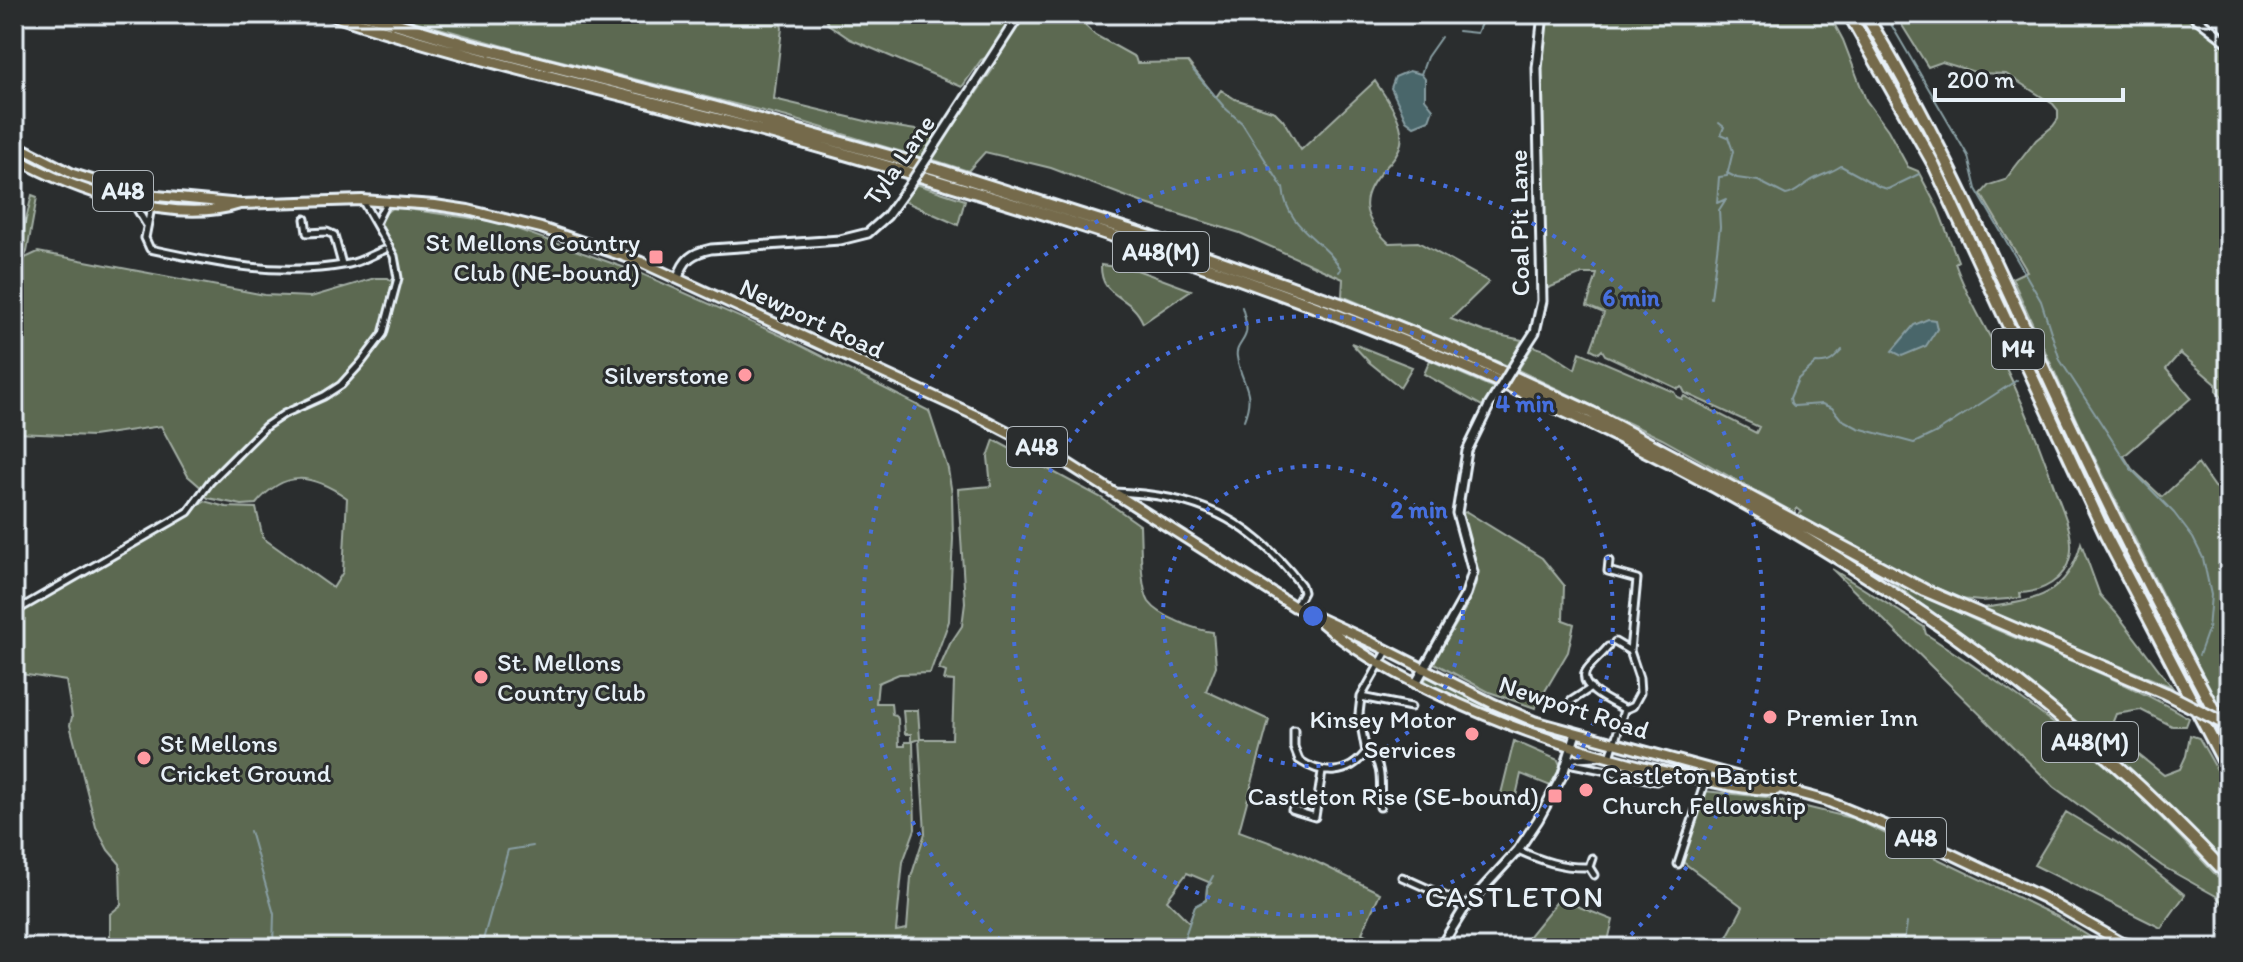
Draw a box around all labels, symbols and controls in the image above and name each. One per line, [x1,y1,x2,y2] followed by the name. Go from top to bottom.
[1935,52,2123,102] scale bar
[1947,65,2015,94] text: 200 m
[856,108,942,212] street label: Tyla Lane
[1502,149,1536,297] street label: Coal Pit Lane
[93,171,153,211] road number: A48
[425,226,640,288] place label: St Mellons Country Club (NE-bound)
[1113,232,1209,272] road number: A48(M)
[647,248,665,266] marker: St Mellons Country Club (NE-bound)
[735,271,890,365] street label: Newport Road
[1602,283,1660,312] text: 6 min
[1992,329,2044,369] road number: M4
[604,359,729,391] place label: Silverstone
[736,366,754,384] marker: Silverstone
[1496,389,1555,418] text: 4 min
[1007,427,1067,467] road number: A48
[1390,495,1448,524] text: 2 min
[1299,602,1327,630] centre of rings
[497,646,646,708] place label: St. Mellons Country Club
[472,668,490,686] marker: St. Mellons Country Club
[1495,668,1653,746] street label: Newport Road
[1786,701,1918,733] place label: Premier Inn
[1309,703,1456,765] place label: Kinsey Motor Services
[1761,708,1779,726] marker: Premier Inn
[2042,722,2138,762] road number: A48(M)
[1463,725,1481,743] marker: Kinsey Motor Services
[160,727,332,789] place label: St Mellons Cricket Ground
[135,749,153,767] marker: St Mellons Cricket Ground
[1602,759,1806,821] place label: Castleton Baptist Church Fellowship
[1247,780,1539,812] place label: Castleton Rise (SE-bound)
[1577,781,1595,799] marker: Castleton Baptist Church Fellowship
[1546,787,1564,805] marker: Castleton Rise (SE-bound)
[1886,818,1946,858] road number: A48
[1425,878,1605,915] district label: CASTLETON

